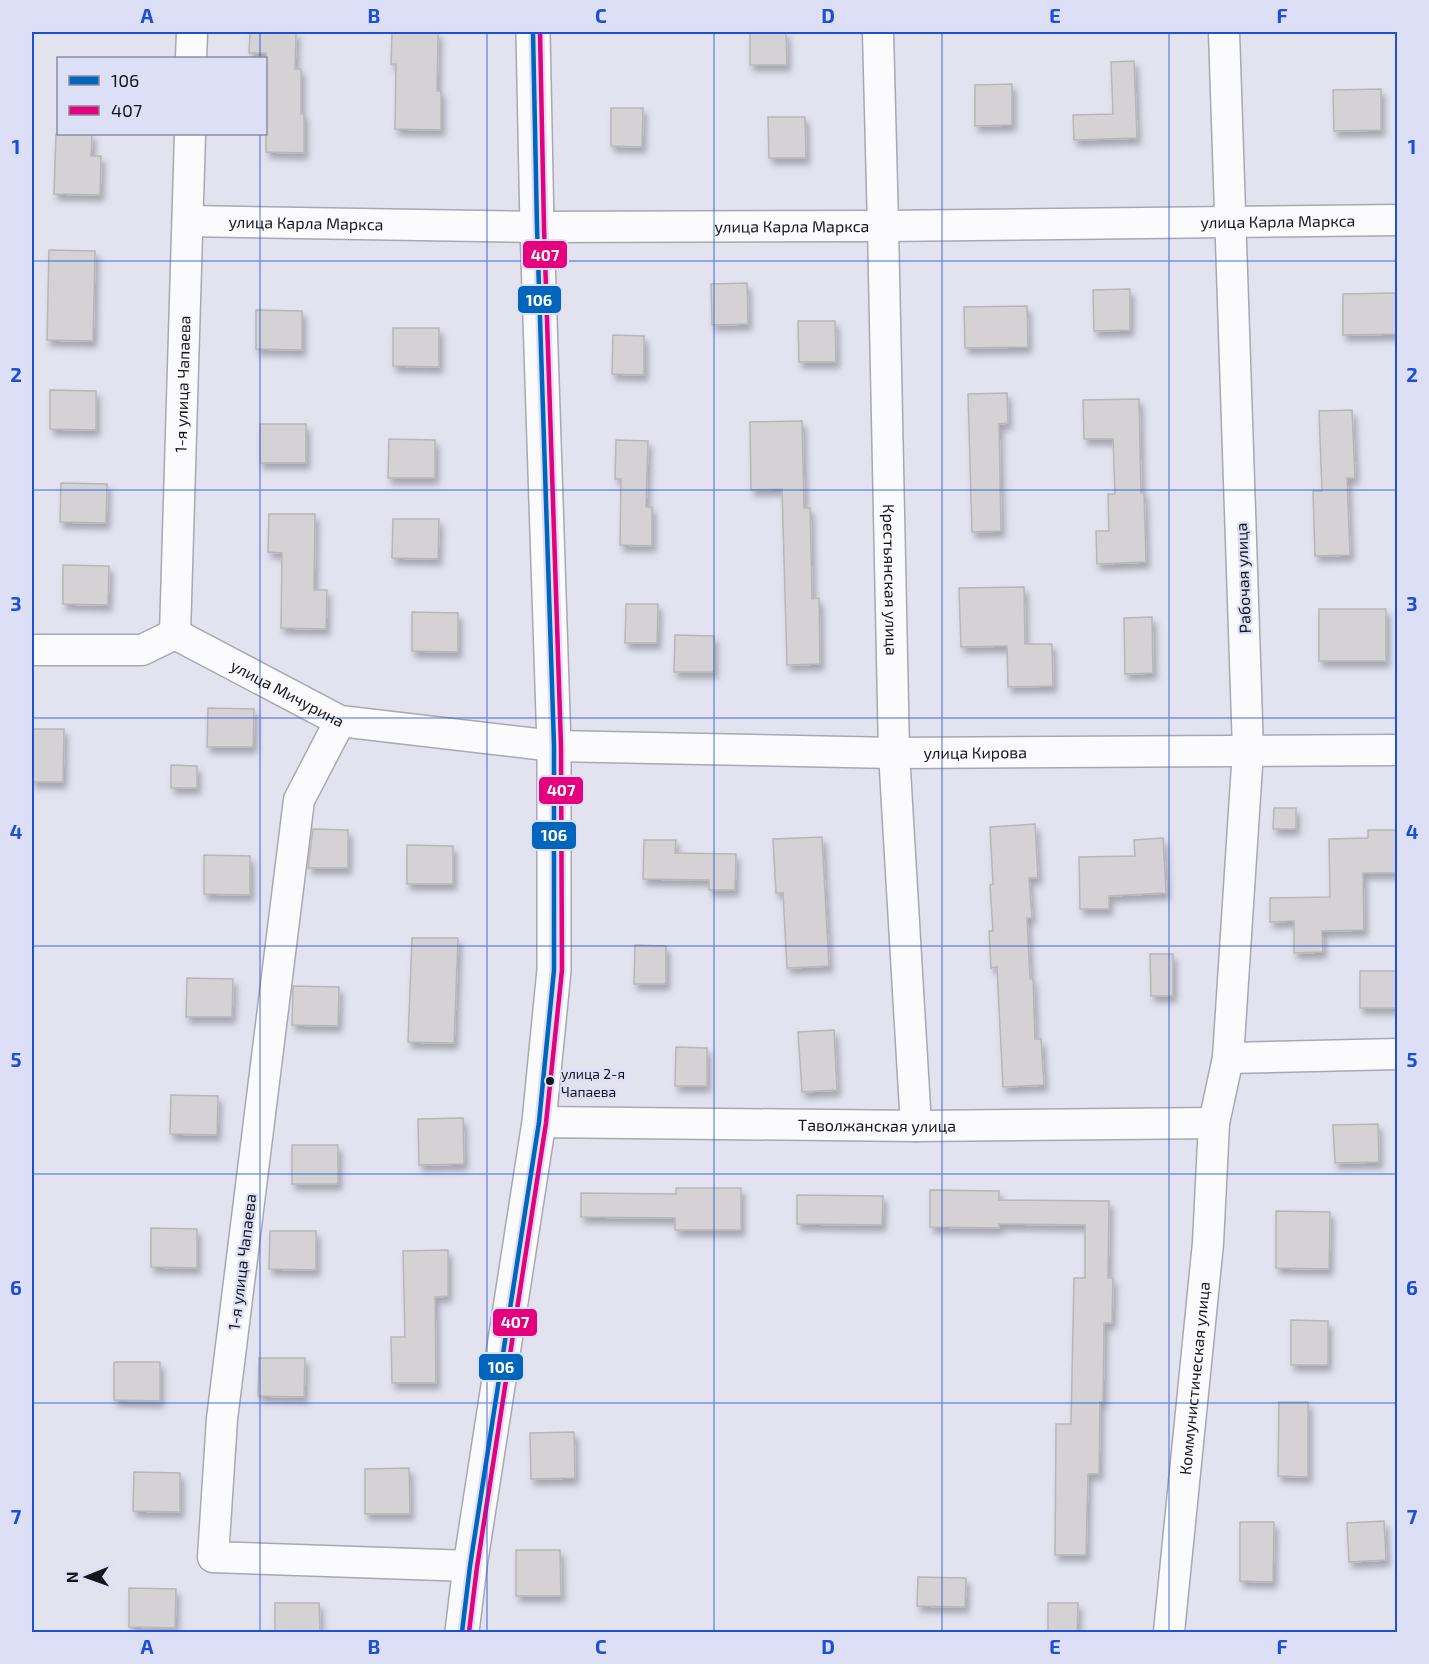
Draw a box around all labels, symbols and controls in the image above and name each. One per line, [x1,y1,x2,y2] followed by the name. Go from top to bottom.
[140,3,154,27] text: A
[368,3,380,27] text: B
[595,3,607,27] text: C
[821,3,835,27] text: D
[1049,3,1061,27] text: E
[1276,3,1288,27] text: F
[57,57,267,135] legend
[111,69,139,91] text: 106
[111,99,142,121] text: 407
[12,134,20,158] text: 1
[1408,134,1416,158] text: 1
[1200,210,1356,232] street label: улица Карла Маркса
[228,212,384,233] street label: улица Карла Маркса
[714,216,869,236] street label: улица Карла Маркса
[522,240,568,269] line badge: 407
[531,245,560,264] text: 407
[517,285,562,314] line badge: 106
[526,290,552,309] text: 106
[170,315,194,453] street label: 1-я улица Чапаева
[10,362,22,386] text: 2
[1406,362,1418,386] text: 2
[880,504,902,656] street label: Крестьянская улица
[1231,522,1255,634] street label: Рабочая улица
[10,591,22,615] text: 3
[1406,591,1418,615] text: 3
[227,655,348,731] street label: улица Мичурина
[923,742,1027,763] street label: улица Кирова
[538,776,584,805] line badge: 407
[547,780,576,799] text: 407
[10,819,23,843] text: 4
[1406,819,1419,843] text: 4
[531,821,577,850] line badge: 106
[541,825,567,844] text: 106
[10,1047,22,1071] text: 5
[1406,1047,1418,1071] text: 5
[561,1065,625,1100] place label: улица 2-я Чапаева
[544,1075,556,1087] marker: улица 2-я Чапаева
[798,1115,956,1136] street label: Таволжанская улица
[224,1193,260,1331] street label: 1-я улица Чапаева
[10,1275,22,1299] text: 6
[1406,1275,1418,1299] text: 6
[1175,1281,1213,1476] street label: Коммунистическая улица
[492,1308,538,1337] line badge: 407
[501,1312,530,1331] text: 407
[478,1353,524,1381] line badge: 106
[488,1357,514,1376] text: 106
[11,1504,22,1528] text: 7
[1407,1504,1418,1528] text: 7
[57,1547,117,1607] north arrow
[62,1571,81,1583] text: N
[140,1634,154,1658] text: A
[368,1634,380,1658] text: B
[595,1634,607,1658] text: C
[821,1634,835,1658] text: D
[1049,1634,1061,1658] text: E
[1276,1634,1288,1658] text: F

